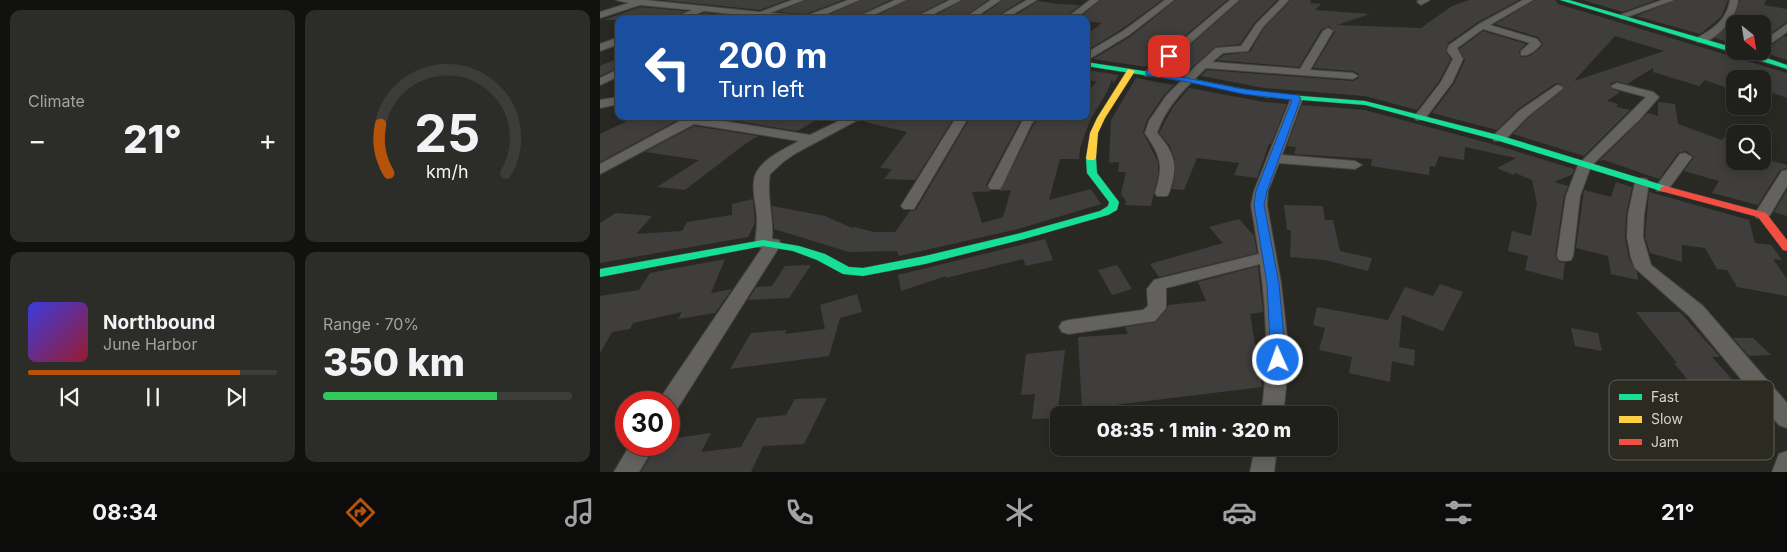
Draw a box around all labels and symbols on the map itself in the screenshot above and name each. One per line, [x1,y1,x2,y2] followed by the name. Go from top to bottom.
[1726,15,1771,60] north arrow
[1148,35,1190,77] pin
[1251,333,1303,385] position arrow
[1609,380,1774,460] legend
[1651,388,1679,405] text: Fast
[615,391,680,456] speed limit sign: 30
[1651,410,1683,427] text: Slow
[1651,433,1679,450] text: Jam

